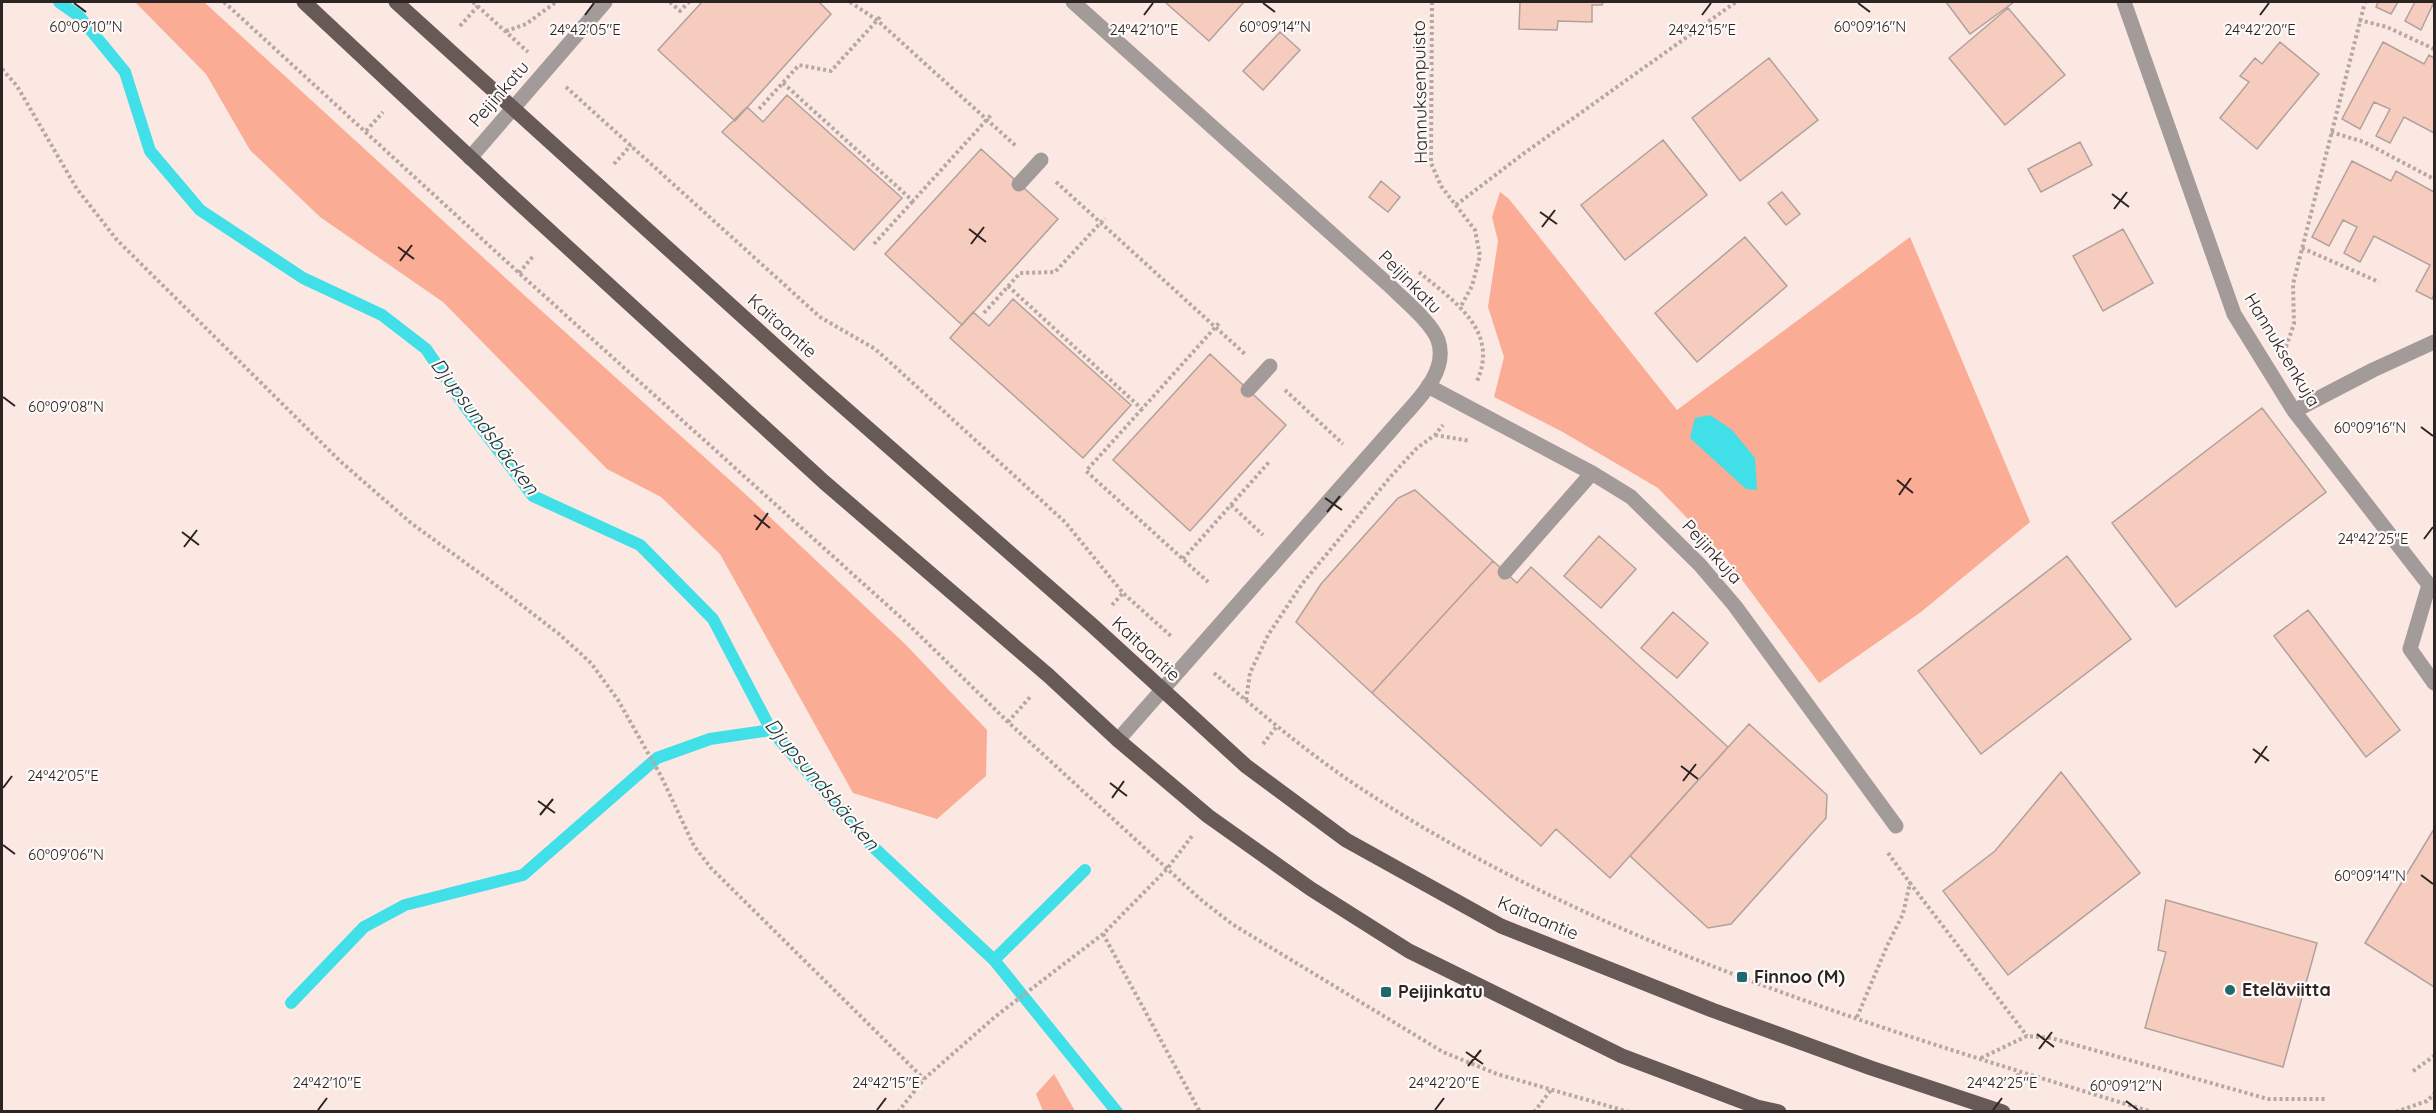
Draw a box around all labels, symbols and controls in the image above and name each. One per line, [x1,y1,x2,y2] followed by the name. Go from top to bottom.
[49,17,123,36] text: 60°09'10"N
[1239,17,1311,36] text: 60°09'14"N
[1834,17,1906,36] text: 60°09'16"N
[549,20,621,39] text: 24°42'05"E
[1110,20,1178,39] text: 24°42'10"E
[1407,20,1432,164] street label: Hannuksenpuisto
[1668,20,1736,39] text: 24°42'15"E
[2224,20,2296,39] text: 24°42'20"E
[464,56,534,132] street label: Peijinkatu
[1374,245,1447,318] street label: Peijinkatu
[743,288,822,363] street label: Kaitaantie
[2239,289,2326,411] street label: Hannuksenkuja
[426,352,545,499] water label: Djupsundsbäcken
[28,397,104,416] text: 60°09'08"N
[2334,418,2406,437] text: 60°09'16"N
[1677,515,1747,589] street label: Peijinkuja
[2338,529,2408,548] text: 24°42'25"E
[1107,611,1185,686] street label: Kaitaantie
[760,713,885,855] water label: Djupsundsbäcken
[27,766,99,785] text: 24°42'05"E
[28,845,104,864] text: 60°09'06"N
[2334,866,2406,885] text: 60°09'14"N
[1494,890,1582,945] street label: Kaitaantie
[1754,965,1845,988] place label: Finnoo (M)
[1735,970,1749,984] marker: Finnoo (M)
[2242,978,2331,1001] place label: Eteläviitta
[1398,980,1483,1003] place label: Peijinkatu
[2223,983,2237,997] marker: Eteläviitta
[1379,985,1393,999] marker: Peijinkatu
[293,1073,361,1092] text: 24°42'10"E
[852,1073,920,1092] text: 24°42'15"E
[1408,1073,1480,1092] text: 24°42'20"E
[1967,1073,2037,1092] text: 24°42'25"E
[2090,1076,2162,1095] text: 60°09'12"N

